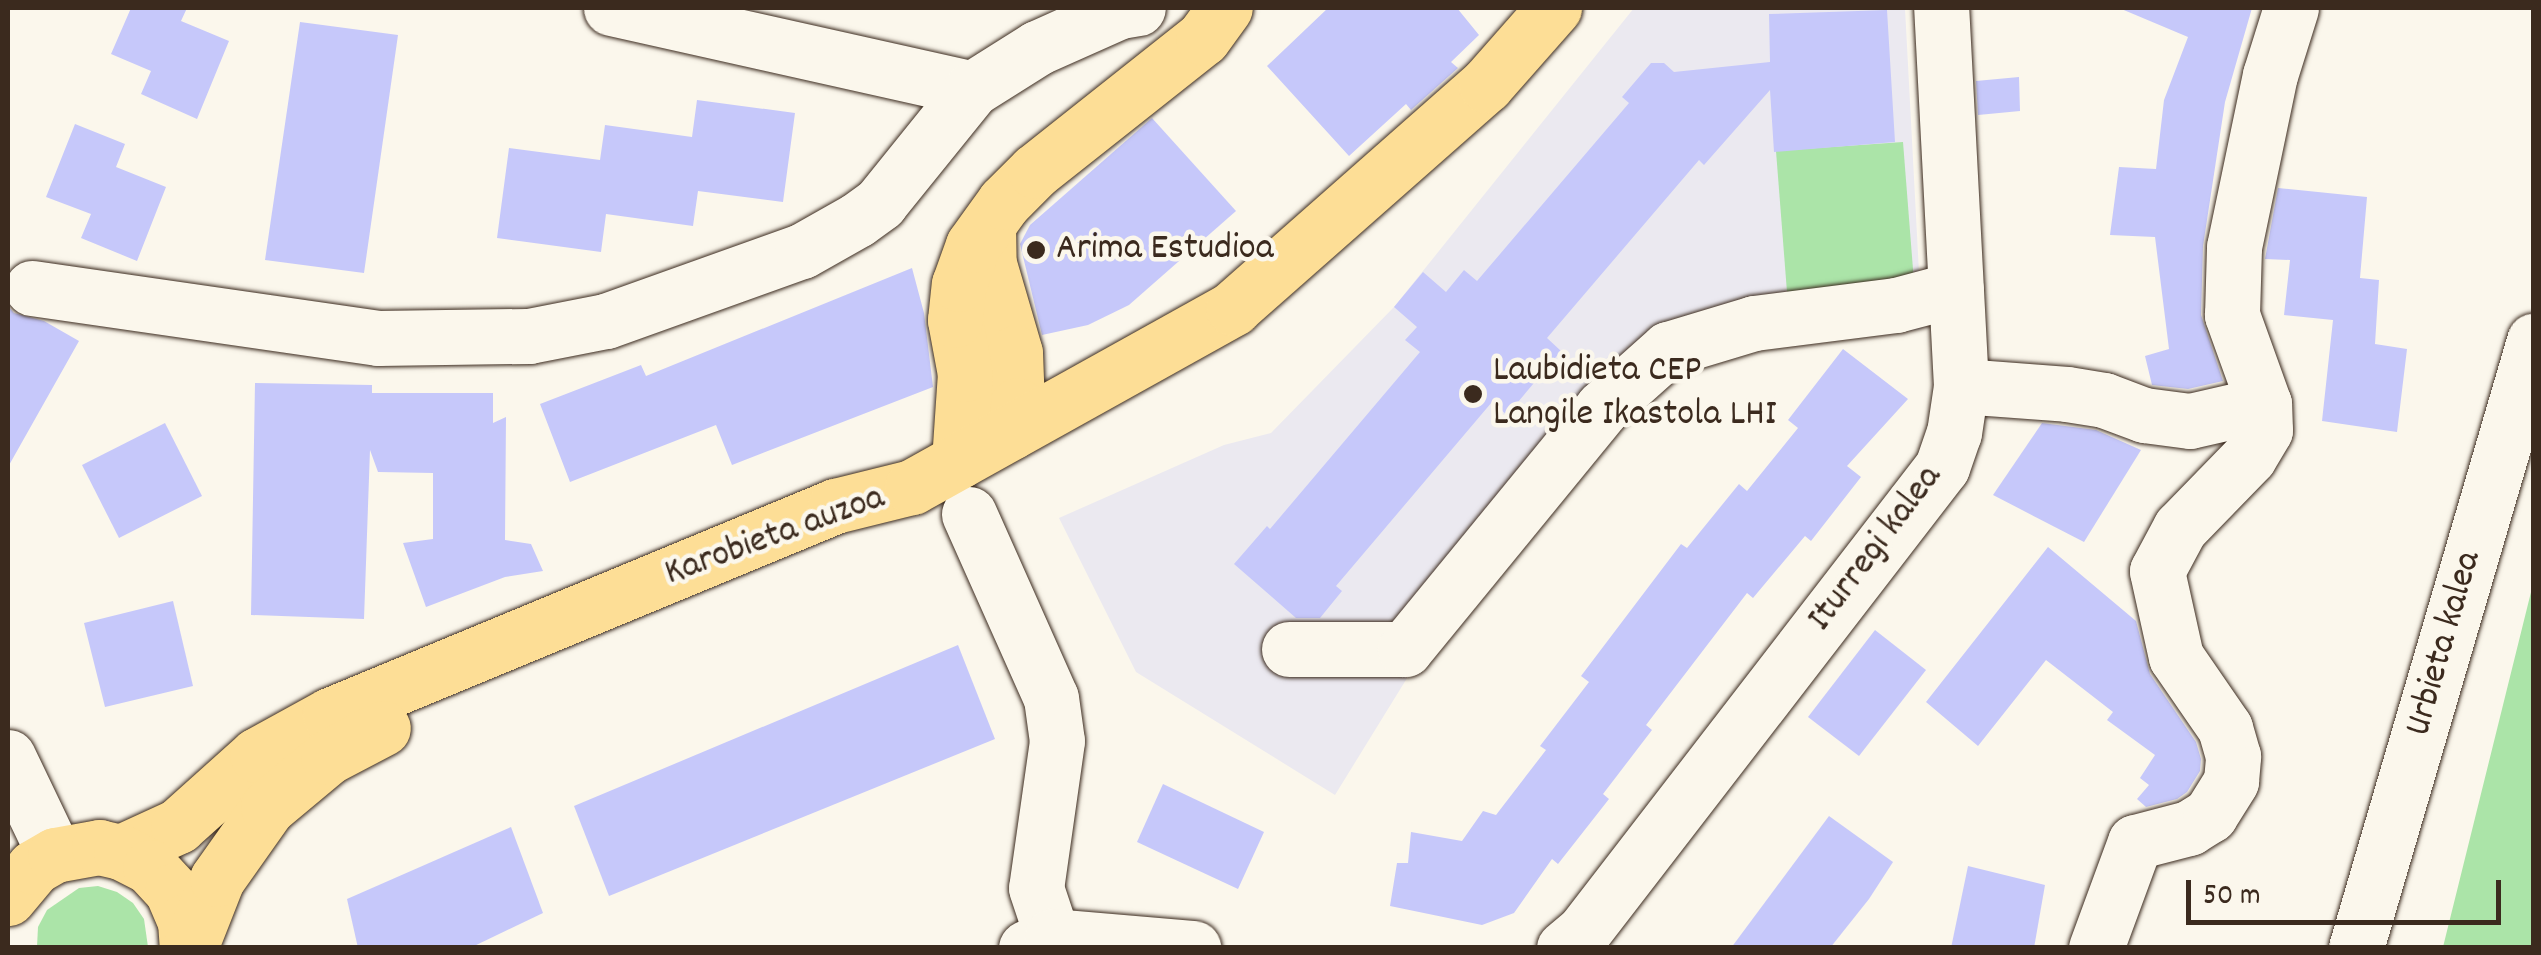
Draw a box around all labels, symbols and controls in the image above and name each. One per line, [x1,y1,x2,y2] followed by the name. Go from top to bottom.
[1056,227,1274,273] place label: Arima Estudioa
[1025,239,1047,261] marker: Arima Estudioa
[1493,349,1776,438] place label: Laubidieta CEP Langile Ikastola LHI
[1462,383,1484,405] marker: Laubidieta CEP Langile Ikastola LHI
[1799,457,1953,641] street label: Iturregi kalea
[659,476,891,598] street label: Karobieta auzoa
[2397,546,2493,742] street label: Urbieta kalea
[2191,860,2506,922] scale bar
[2203,876,2261,919] text: 50 m

